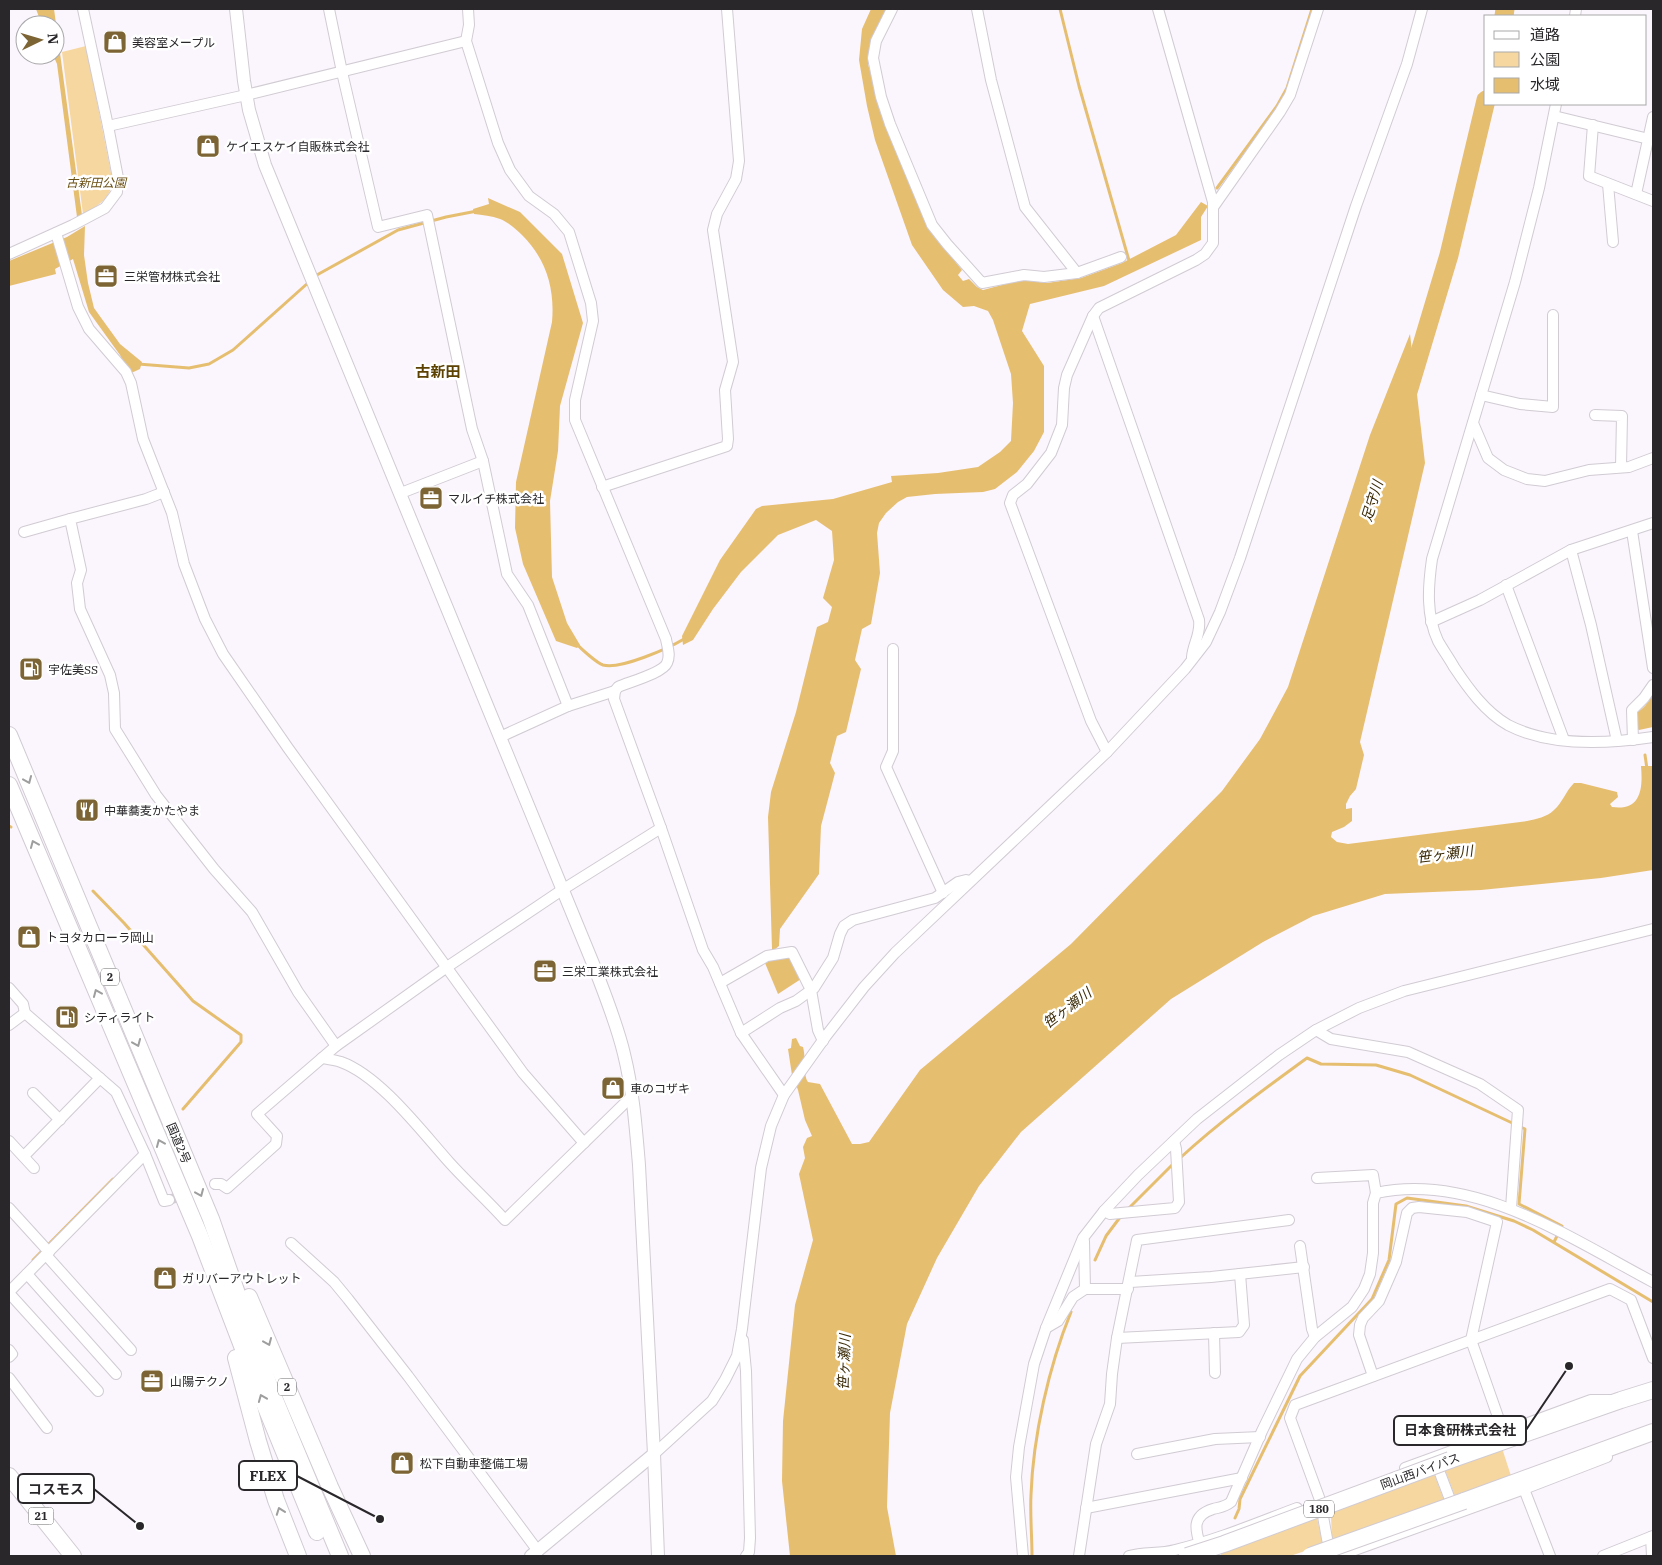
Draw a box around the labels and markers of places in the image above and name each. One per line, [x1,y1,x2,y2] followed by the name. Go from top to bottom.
[102,29,128,55] shop icon: 美容室メープル
[132,35,215,50] place label: 美容室メープル
[195,133,221,159] shop icon: ケイエスケイ自販株式会社
[226,139,369,154] place label: ケイエスケイ自販株式会社
[93,263,119,289] office icon: 三栄管材株式会社
[124,269,220,284] place label: 三栄管材株式会社
[418,485,444,511] office icon: マルイチ株式会社
[448,491,544,506] place label: マルイチ株式会社
[18,656,44,682] fuel station icon: 宇佐美SS
[48,662,98,677] place label: 宇佐美SS
[74,797,100,823] restaurant icon: 中華蕎麦かたやま
[104,803,200,818] place label: 中華蕎麦かたやま
[16,924,42,950] shop icon: トヨタカローラ岡山
[46,930,154,945] place label: トヨタカローラ岡山
[532,958,558,984] office icon: 三栄工業株式会社
[562,964,658,979] place label: 三栄工業株式会社
[54,1004,80,1030] fuel station icon: シティライト
[84,1010,155,1025] place label: シティライト
[600,1075,626,1101] shop icon: 車のコザキ
[630,1081,690,1096] place label: 車のコザキ
[152,1265,178,1291] shop icon: ガリバーアウトレット
[182,1271,302,1286] place label: ガリバーアウトレット
[139,1368,165,1394] office icon: 山陽テクノ
[170,1374,229,1389] place label: 山陽テクノ
[1394,1416,1526,1445] callout: 日本食研株式会社
[389,1450,415,1476] shop icon: 松下自動車整備工場
[420,1456,528,1471] place label: 松下自動車整備工場
[239,1461,297,1490] callout: FLEX
[18,1474,94,1503] callout: コスモス

